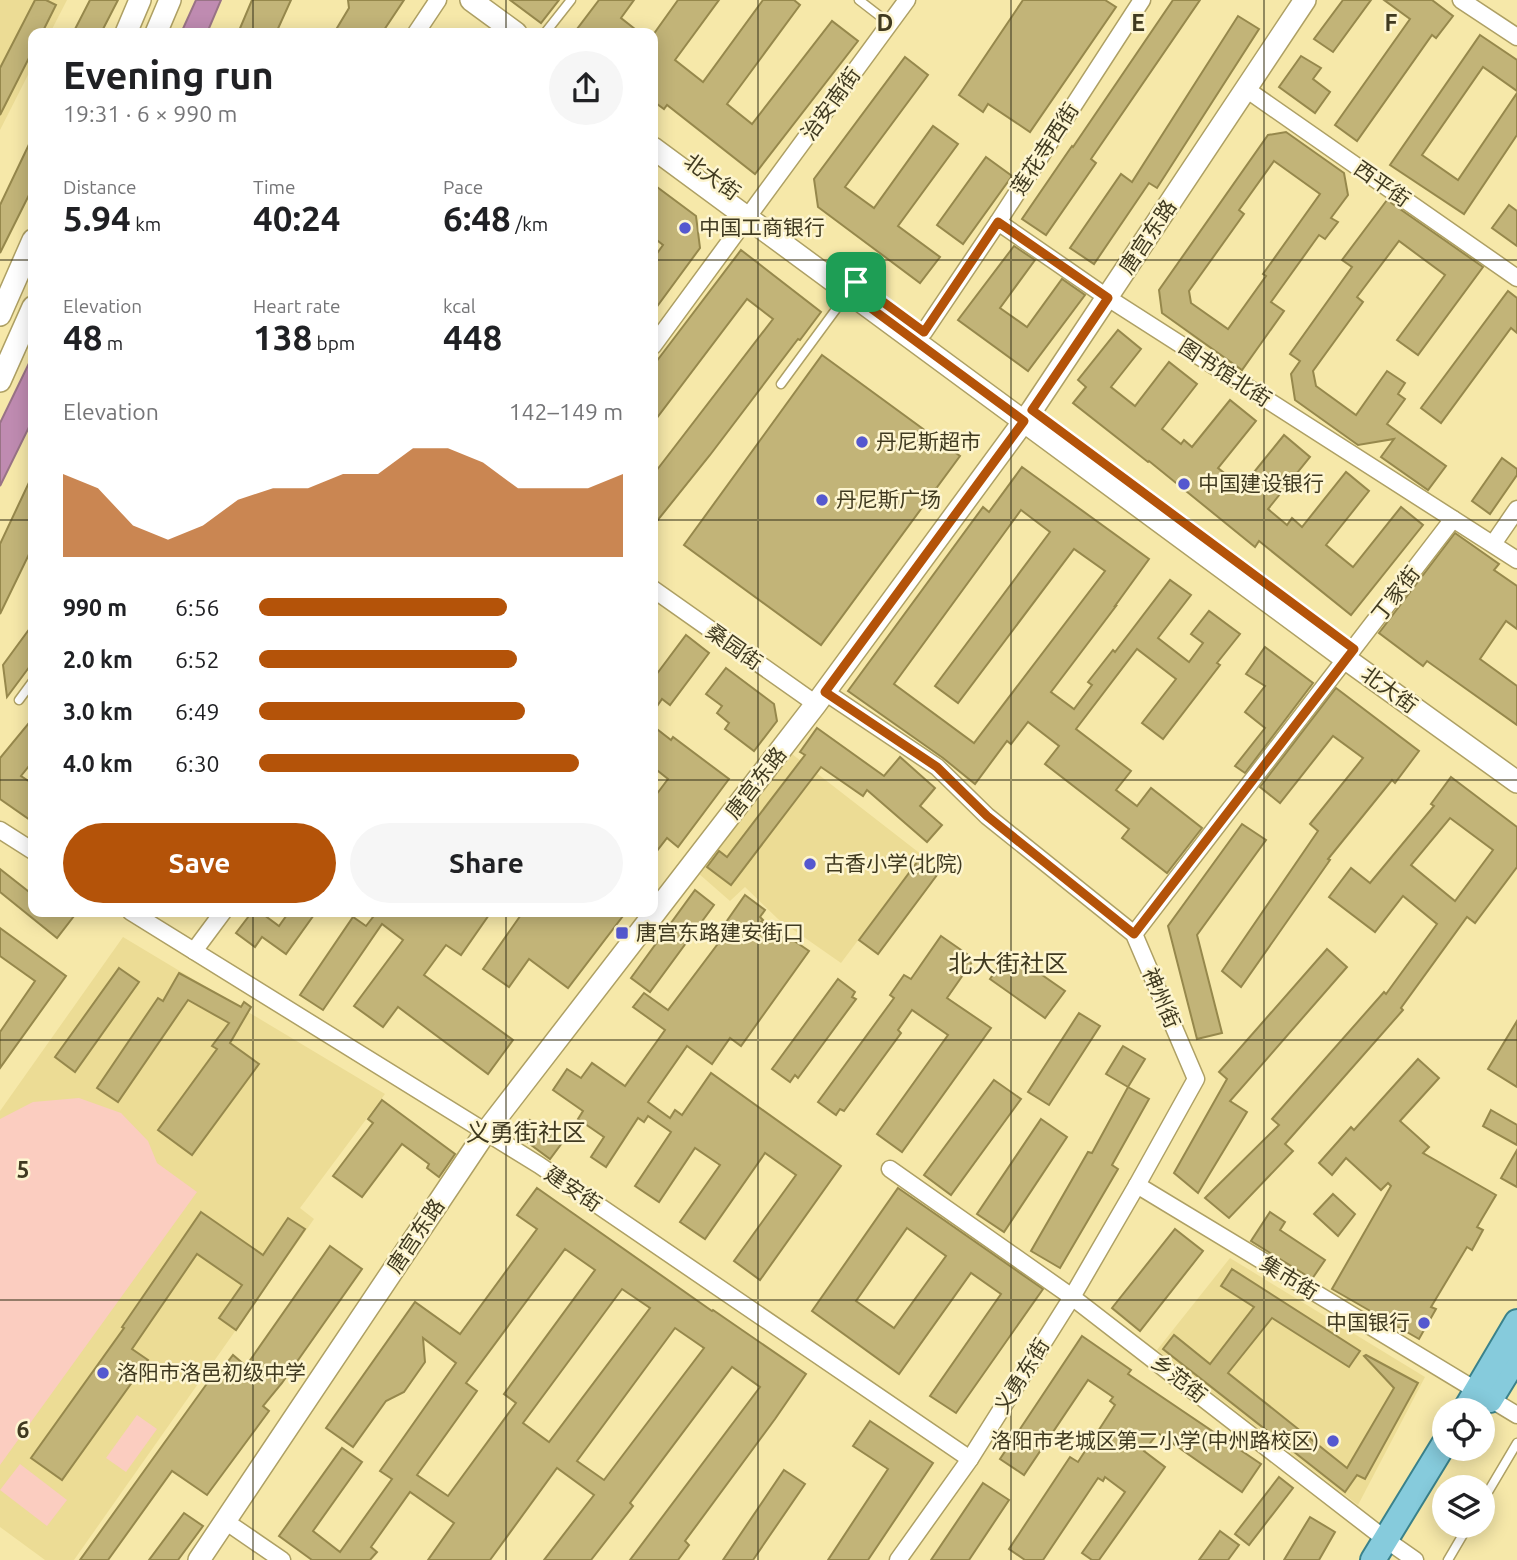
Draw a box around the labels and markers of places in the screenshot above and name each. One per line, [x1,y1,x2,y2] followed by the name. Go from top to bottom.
[699,215,825,239] place label: 中国工商银行
[677,220,693,236] marker: 中国工商银行
[826,252,886,312] pin
[876,429,981,453] place label: 丹尼斯超市
[854,434,870,450] marker: 丹尼斯超市
[1198,471,1324,495] place label: 中国建设银行
[1176,476,1192,492] marker: 中国建设银行
[836,487,941,511] place label: 丹尼斯广场
[814,492,830,508] marker: 丹尼斯广场
[824,851,963,875] place label: 古香小学(北院)
[802,856,818,872] marker: 古香小学(北院)
[636,920,804,944] place label: 唐宫东路建安街口
[614,925,630,941] marker: 唐宫东路建安街口
[1326,1310,1410,1334] place label: 中国银行
[1416,1315,1432,1331] marker: 中国银行
[117,1360,306,1384] place label: 洛阳市洛邑初级中学
[95,1365,111,1381] marker: 洛阳市洛邑初级中学
[991,1428,1319,1452] place label: 洛阳市老城区第二小学(中州路校区)
[1325,1433,1341,1449] marker: 洛阳市老城区第二小学(中州路校区)

